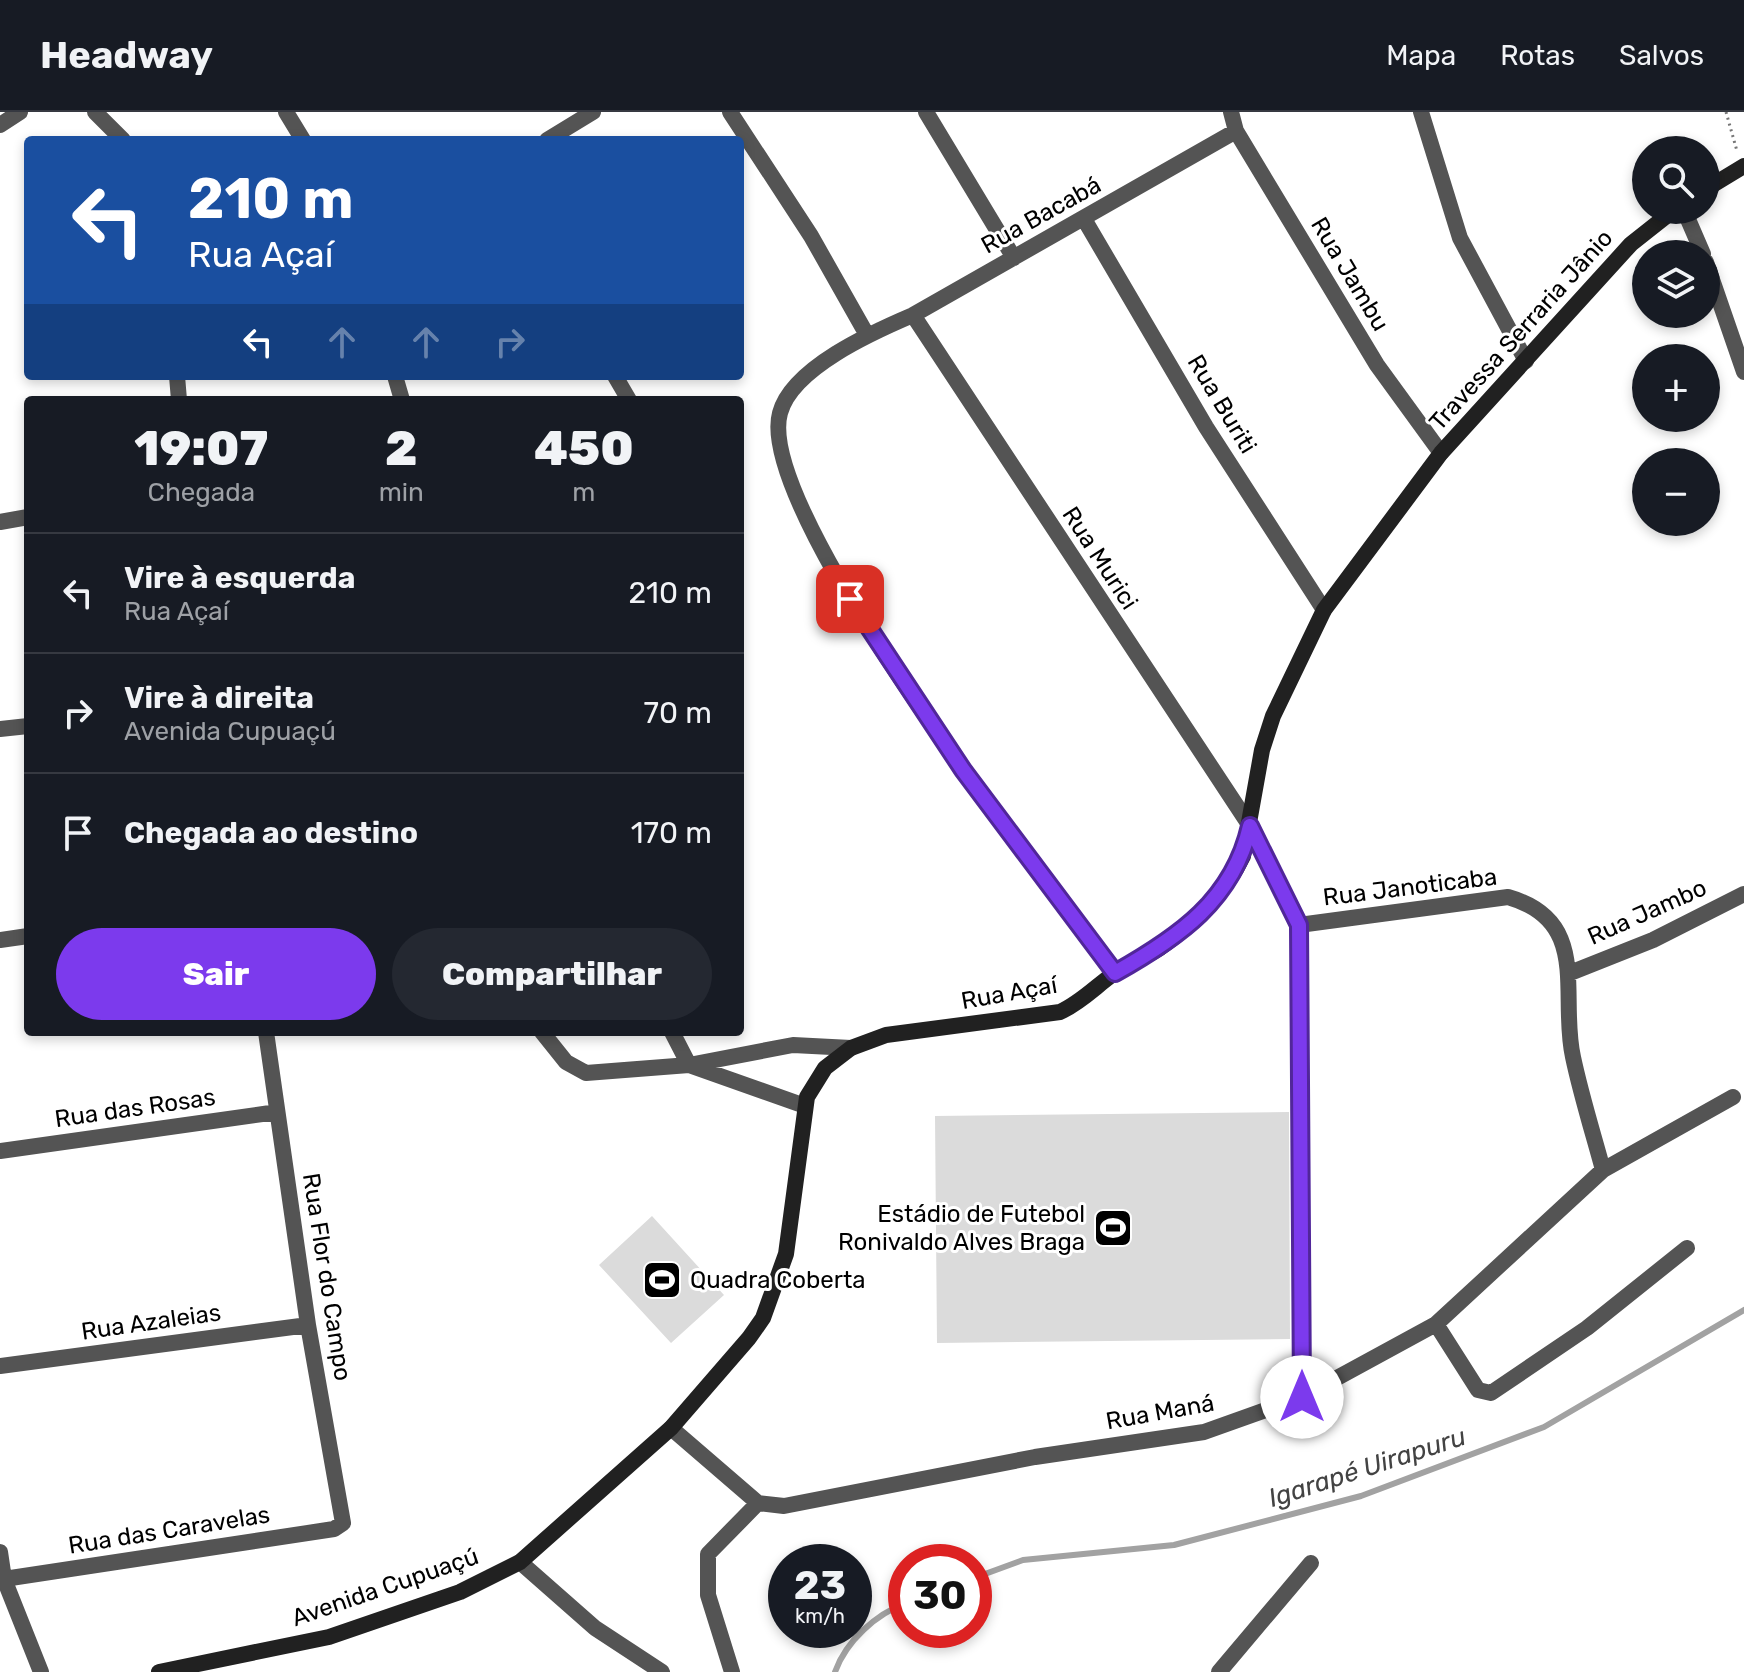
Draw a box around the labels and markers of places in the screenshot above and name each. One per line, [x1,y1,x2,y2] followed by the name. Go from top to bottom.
[816,565,884,633] pin
[838,1200,1085,1256] place label: Estádio de Futebol Ronivaldo Alves Braga
[1092,1207,1134,1249] sports icon: Estádio de Futebol Ronivaldo Alves Braga
[641,1259,683,1301] sports icon: Quadra Coberta
[690,1266,866,1294] place label: Quadra Coberta

